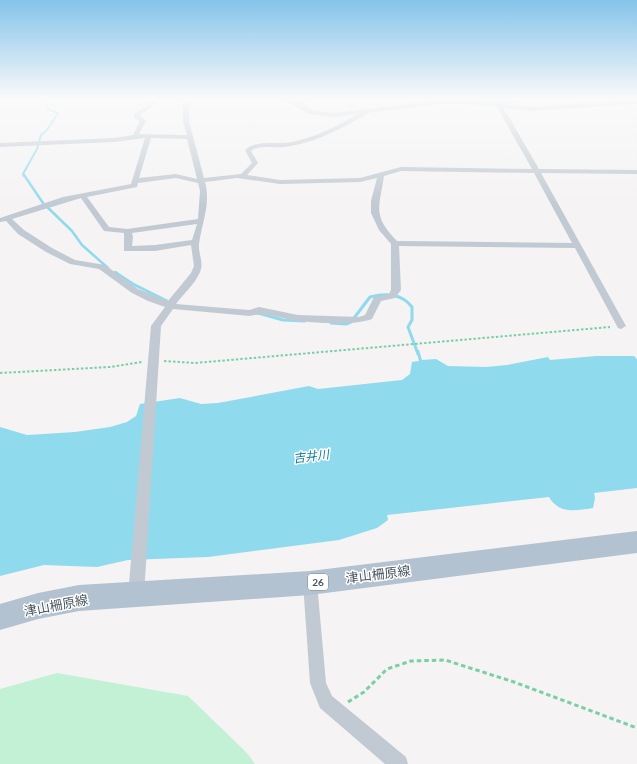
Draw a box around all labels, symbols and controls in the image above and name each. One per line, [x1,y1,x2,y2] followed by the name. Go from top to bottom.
[292,446,332,466] water label: 吉井川
[345,562,411,586] street label: 津山柵原線
[308,574,328,590] road number: 26
[23,591,89,619] street label: 津山柵原線

